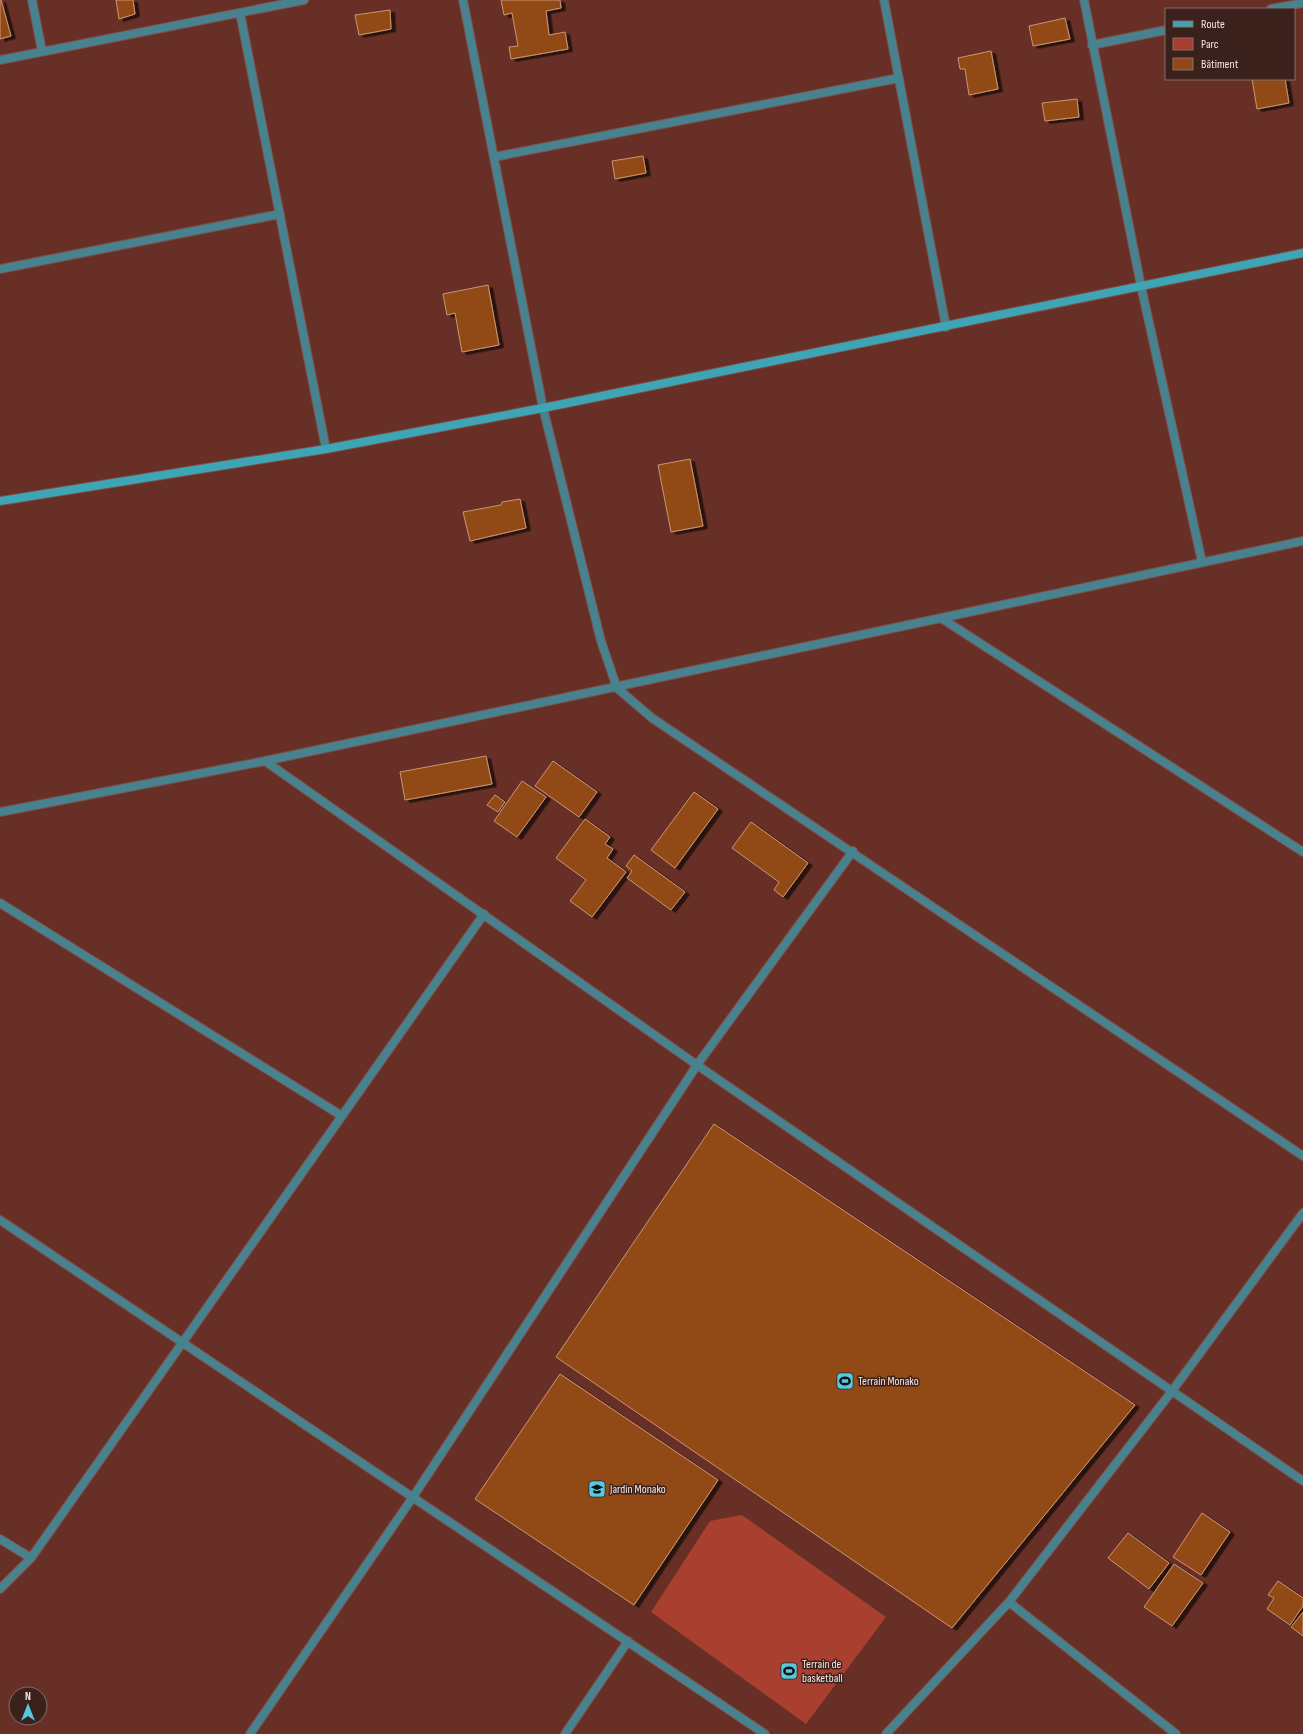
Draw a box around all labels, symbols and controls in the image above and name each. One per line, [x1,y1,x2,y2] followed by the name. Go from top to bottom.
[1165,8,1295,80] legend
[1201,17,1225,32] text: Route
[1201,37,1219,52] text: Parc
[1201,57,1239,72] text: Bâtiment
[835,1371,855,1391] sports icon: Terrain Monako
[858,1374,919,1389] place label: Terrain Monako
[587,1479,607,1499] school or university icon: Jardin Monako
[609,1482,666,1497] place label: Jardin Monako
[802,1657,843,1686] place label: Terrain de basketball
[779,1661,799,1681] sports icon: Terrain de basketball
[8,1686,48,1726] north arrow
[25,1690,31,1703] text: N

